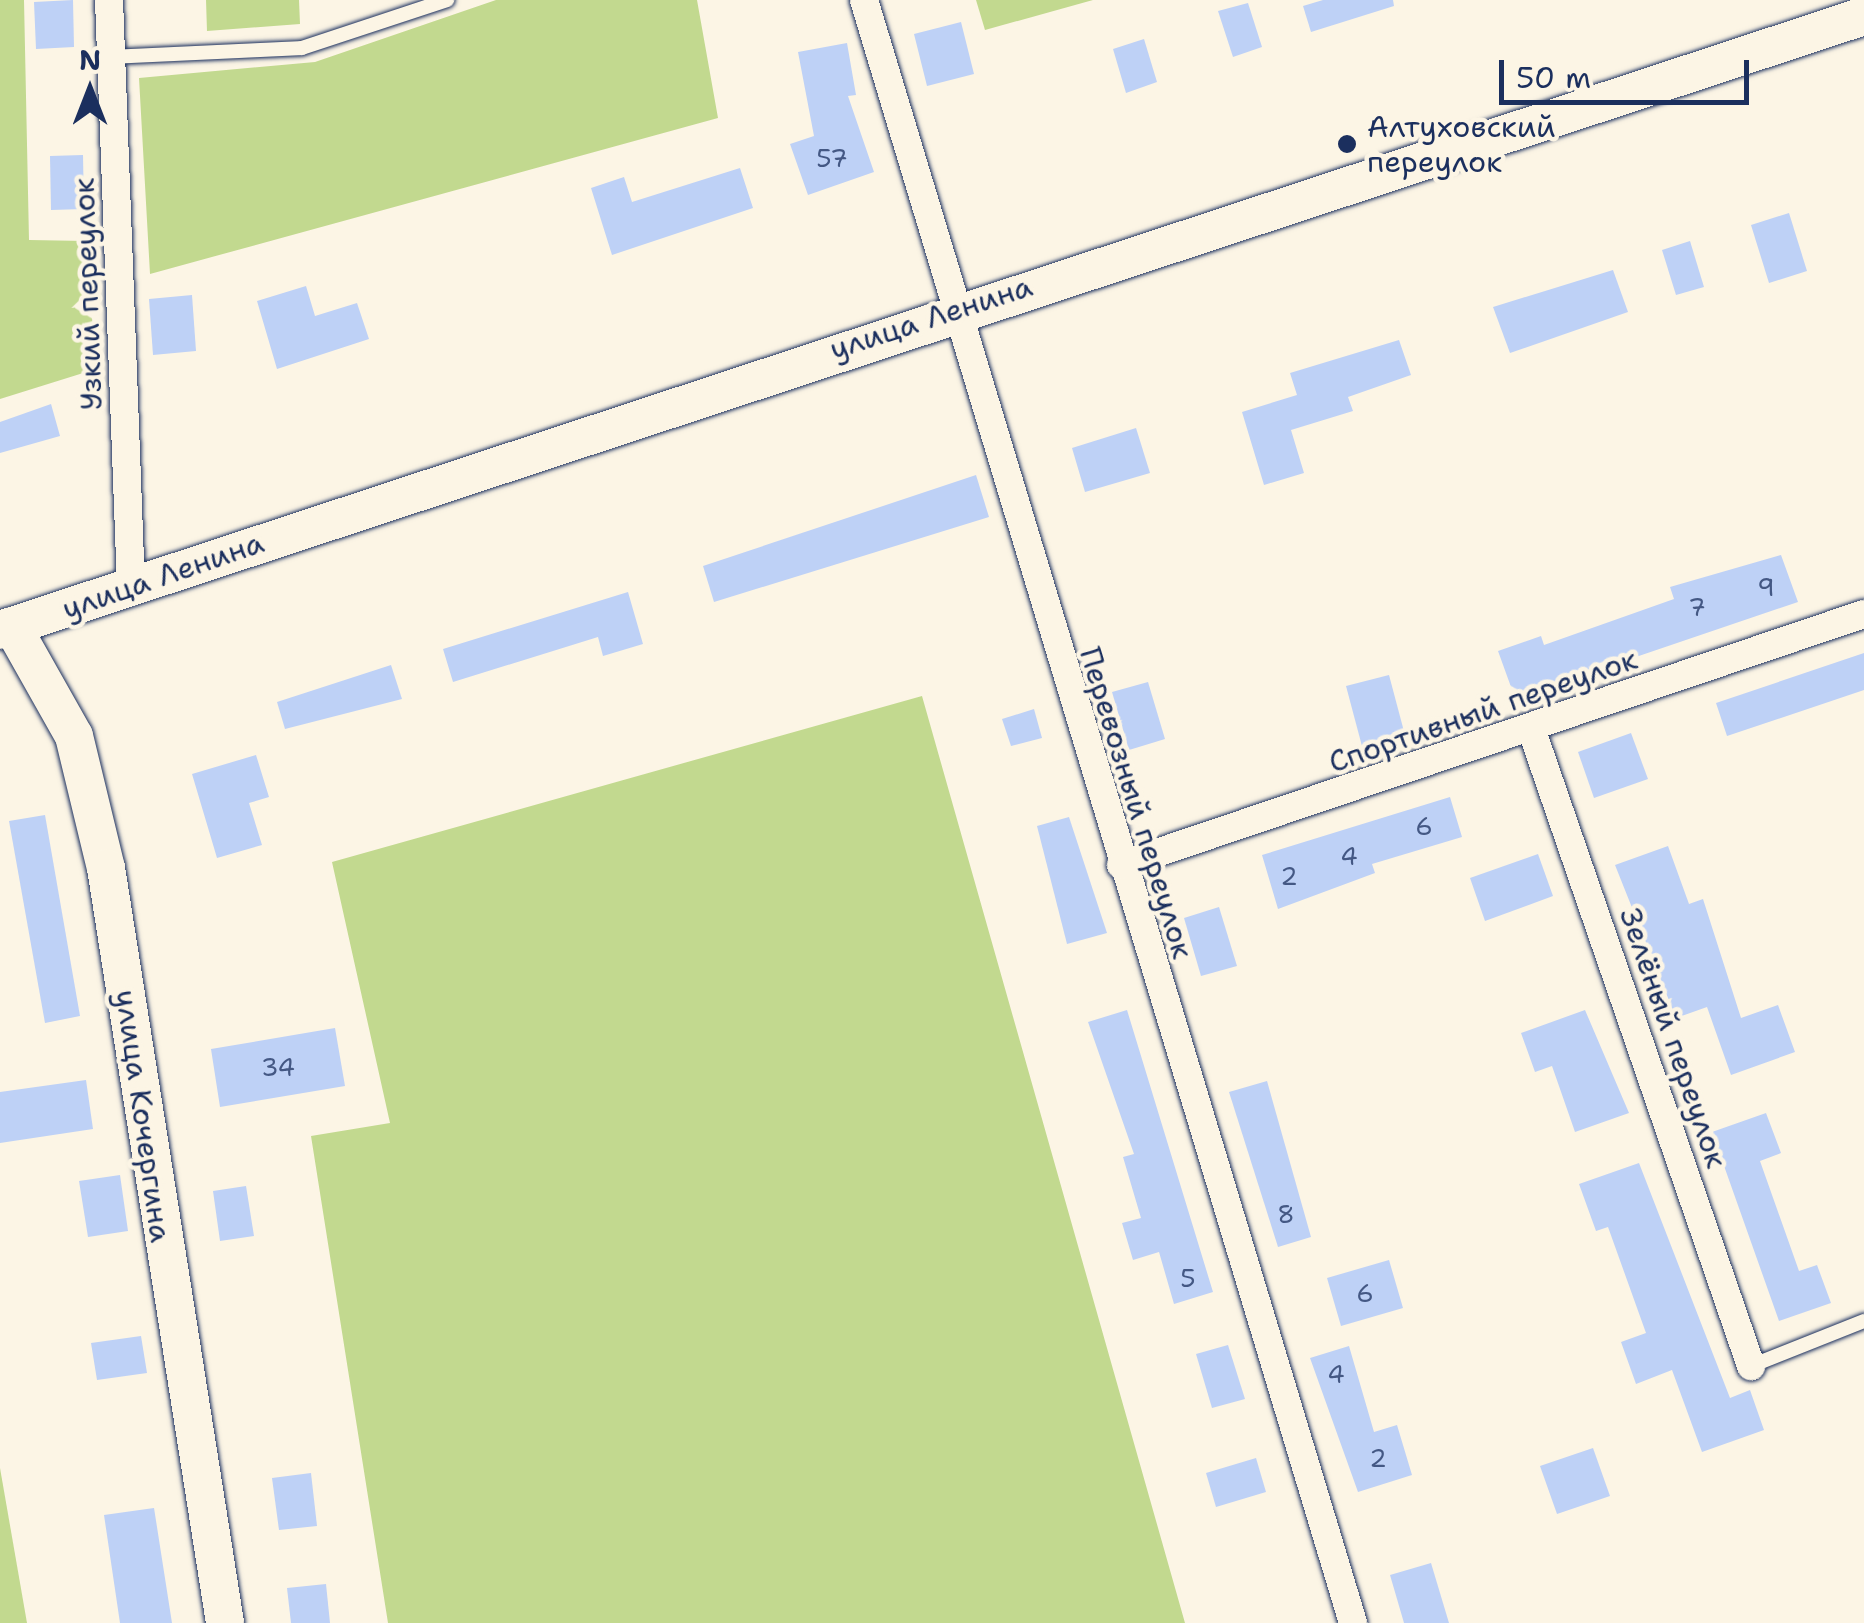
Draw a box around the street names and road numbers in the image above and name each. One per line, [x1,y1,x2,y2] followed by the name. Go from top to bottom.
[66,177,110,411] street label: Узкий переулок
[825,268,1037,368] street label: улица Ленина
[58,525,268,627] street label: улица Ленина
[1324,641,1642,781] street label: Спортивный переулок
[1071,643,1201,963] street label: Перевозный переулок
[1612,903,1734,1173] street label: Зелёный переулок
[107,987,179,1245] street label: улица Кочергина

